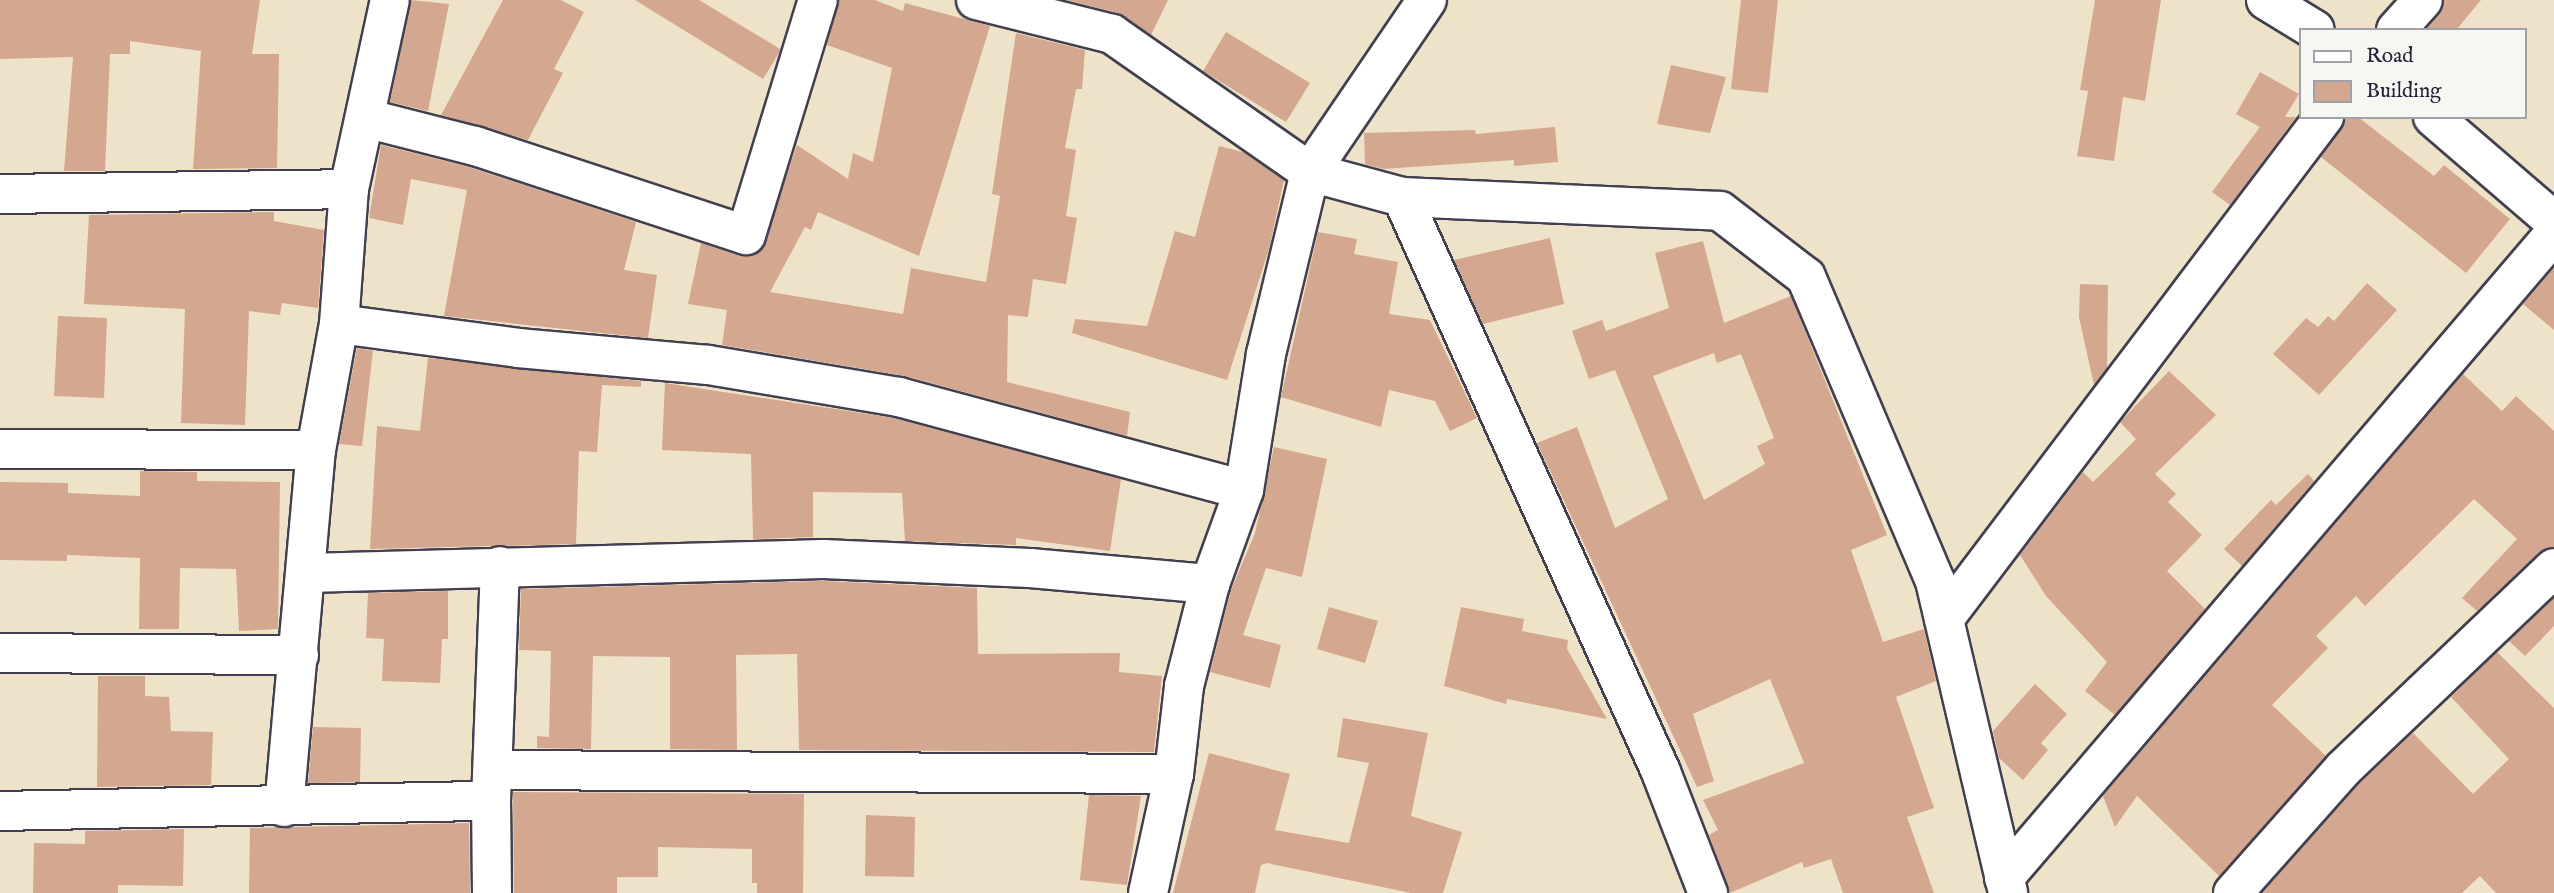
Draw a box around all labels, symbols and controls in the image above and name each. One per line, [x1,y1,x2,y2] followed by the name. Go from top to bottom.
[2298,28,2526,119] legend
[2366,43,2413,70] text: Road
[2366,78,2441,105] text: Building

